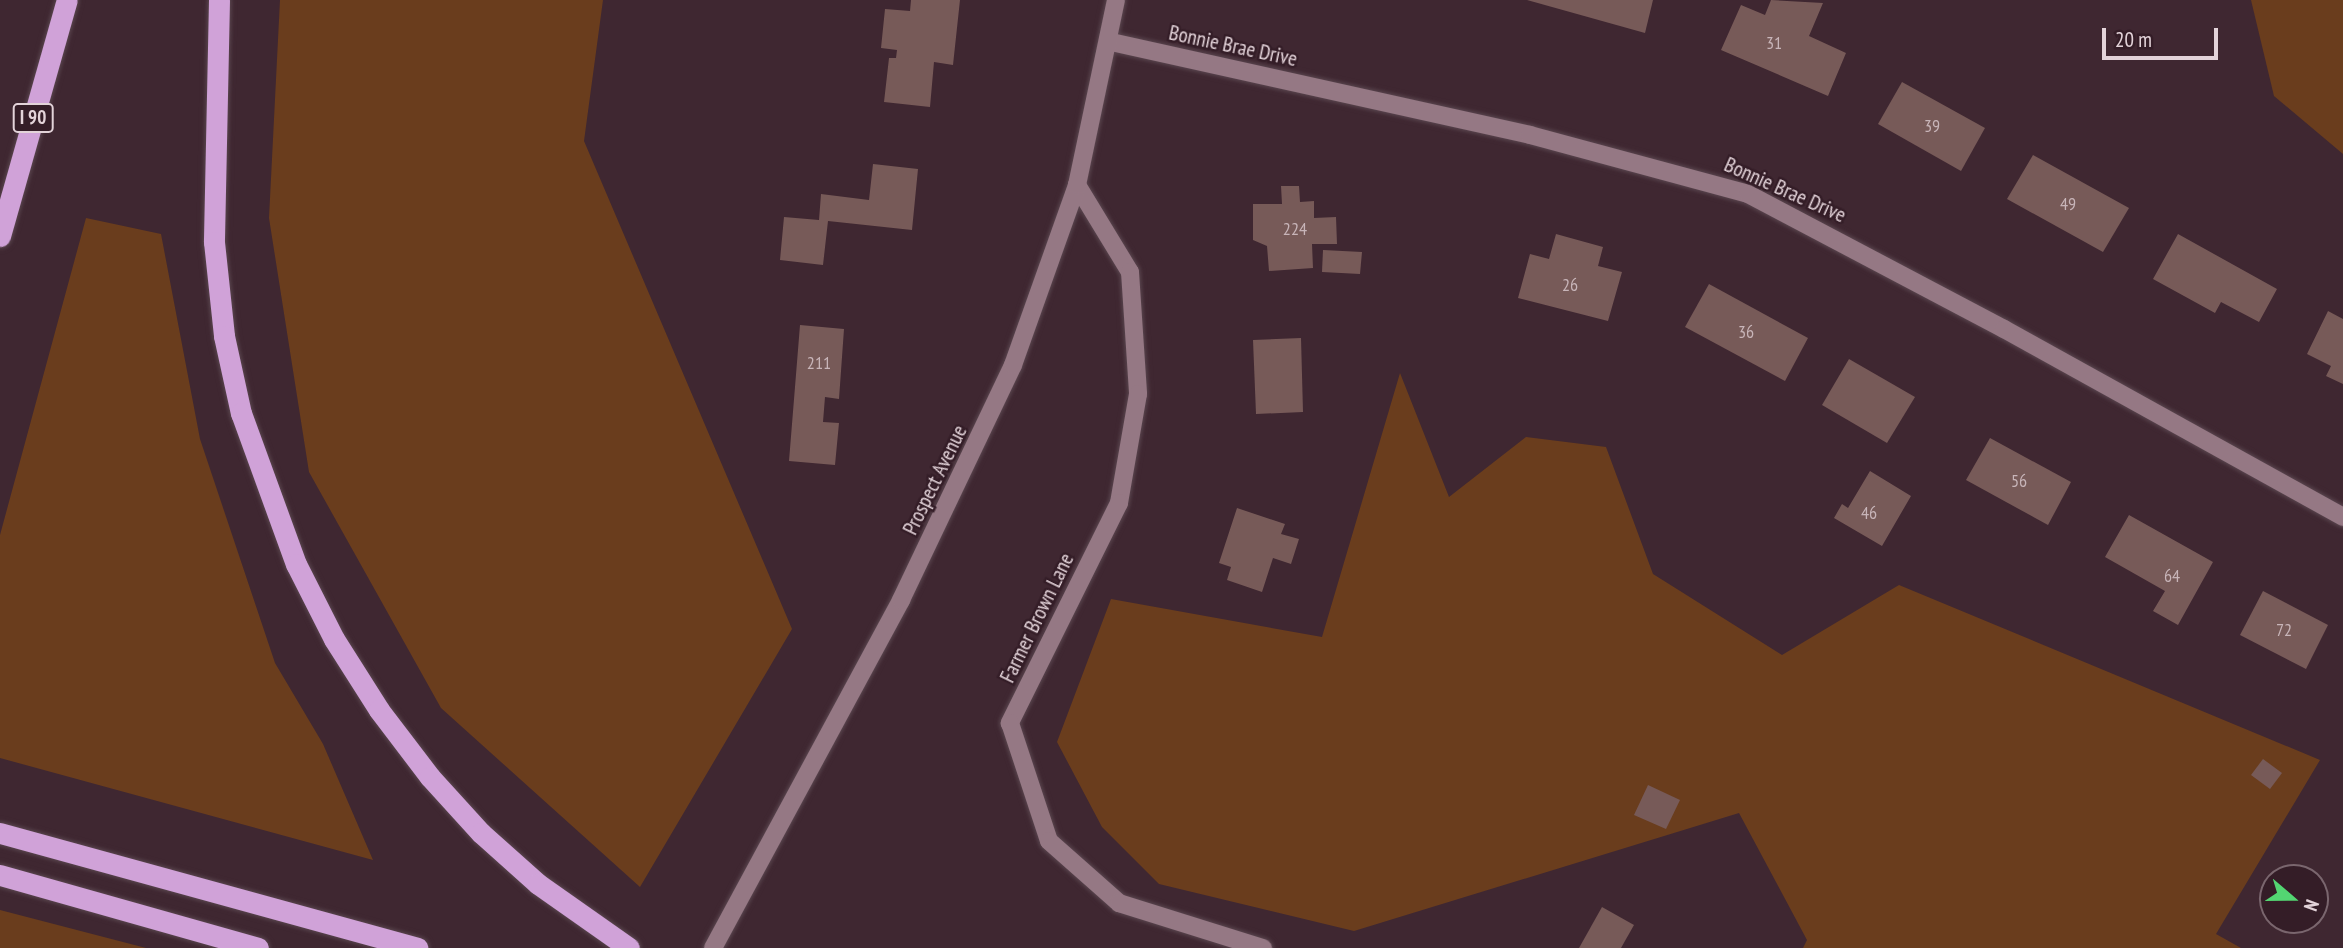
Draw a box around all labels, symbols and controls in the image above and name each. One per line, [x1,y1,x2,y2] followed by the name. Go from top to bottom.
[2105,14,2220,58] scale bar
[1167,20,1299,72] street label: Bonnie Brae Drive
[2115,26,2152,53] text: 20 m
[1766,32,1782,54] house number: 31
[12,102,54,134] road number: I 90
[1924,115,1940,137] house number: 39
[1720,152,1850,228] street label: Bonnie Brae Drive
[2060,193,2076,215] house number: 49
[1283,218,1307,240] house number: 224
[1562,274,1578,296] house number: 26
[1738,321,1754,343] house number: 36
[807,352,831,374] house number: 211
[898,421,972,539] street label: Prospect Avenue
[2011,470,2027,492] house number: 56
[1861,502,1877,524] house number: 46
[995,549,1079,687] street label: Farmer Brown Lane
[2164,565,2180,587] house number: 64
[2276,619,2292,641] house number: 72
[2259,864,2329,934] north arrow
[2299,897,2325,914] text: N

